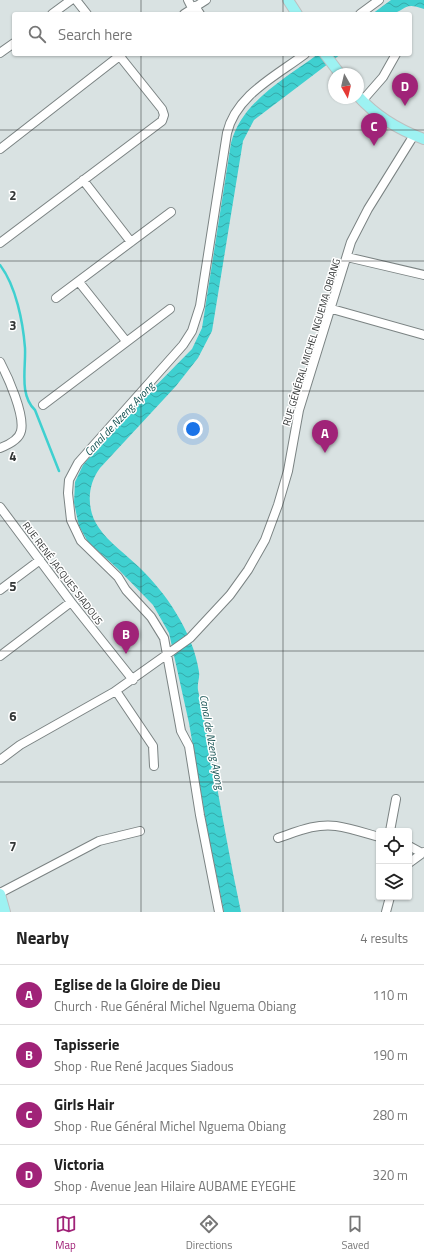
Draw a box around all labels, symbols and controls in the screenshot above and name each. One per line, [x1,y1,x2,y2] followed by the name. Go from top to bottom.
[12,12,412,56] search box
[26,23,48,45] icon: search
[58,23,132,46] text: Search here
[328,68,364,104] north arrow
[392,73,418,106] pin: D
[361,113,387,146] pin: C
[9,185,17,205] text: 2
[279,257,344,428] street label: RUE GÉNÉRAL MICHEL NGUEMA OBIANG
[9,315,17,335] text: 3
[80,377,159,460] water label: Canal de Nzeng Ayong
[183,419,203,439] your location
[312,420,338,453] pin: A
[9,446,17,466] text: 4
[19,519,106,628] street label: RUE RENÉ JACQUES SIADOUS
[9,576,17,596] text: 5
[113,621,139,654] pin: B
[196,693,229,793] water label: Canal de Nzeng Ayong
[9,706,17,726] text: 6
[376,828,412,900] map controls
[376,828,412,864] button: locate
[9,836,17,856] text: 7
[376,864,412,900] button: layers
[16,925,69,951] text: Nearby
[360,928,408,948] text: 4 results
[54,973,220,996] text: Eglise de la Gloire de Dieu
[25,985,33,1005] text: A
[372,985,408,1005] text: 110 m
[54,996,296,1016] text: Church · Rue Général Michel Nguema Obiang
[54,1033,119,1056] text: Tapisserie
[25,1045,33,1065] text: B
[372,1045,408,1065] text: 190 m
[54,1056,234,1076] text: Shop · Rue René Jacques Siadous
[54,1093,114,1116] text: Girls Hair
[25,1105,33,1125] text: C
[372,1105,408,1125] text: 280 m
[54,1116,286,1136] text: Shop · Rue Général Michel Nguema Obiang
[54,1153,104,1176] text: Victoria
[25,1165,33,1185] text: D
[372,1165,408,1185] text: 320 m
[54,1176,296,1196] text: Shop · Avenue Jean Hilaire AUBAME EYEGHE
[55,1213,77,1253] tab: Map
[186,1213,232,1253] tab: Directions
[341,1213,369,1253] tab: Saved

